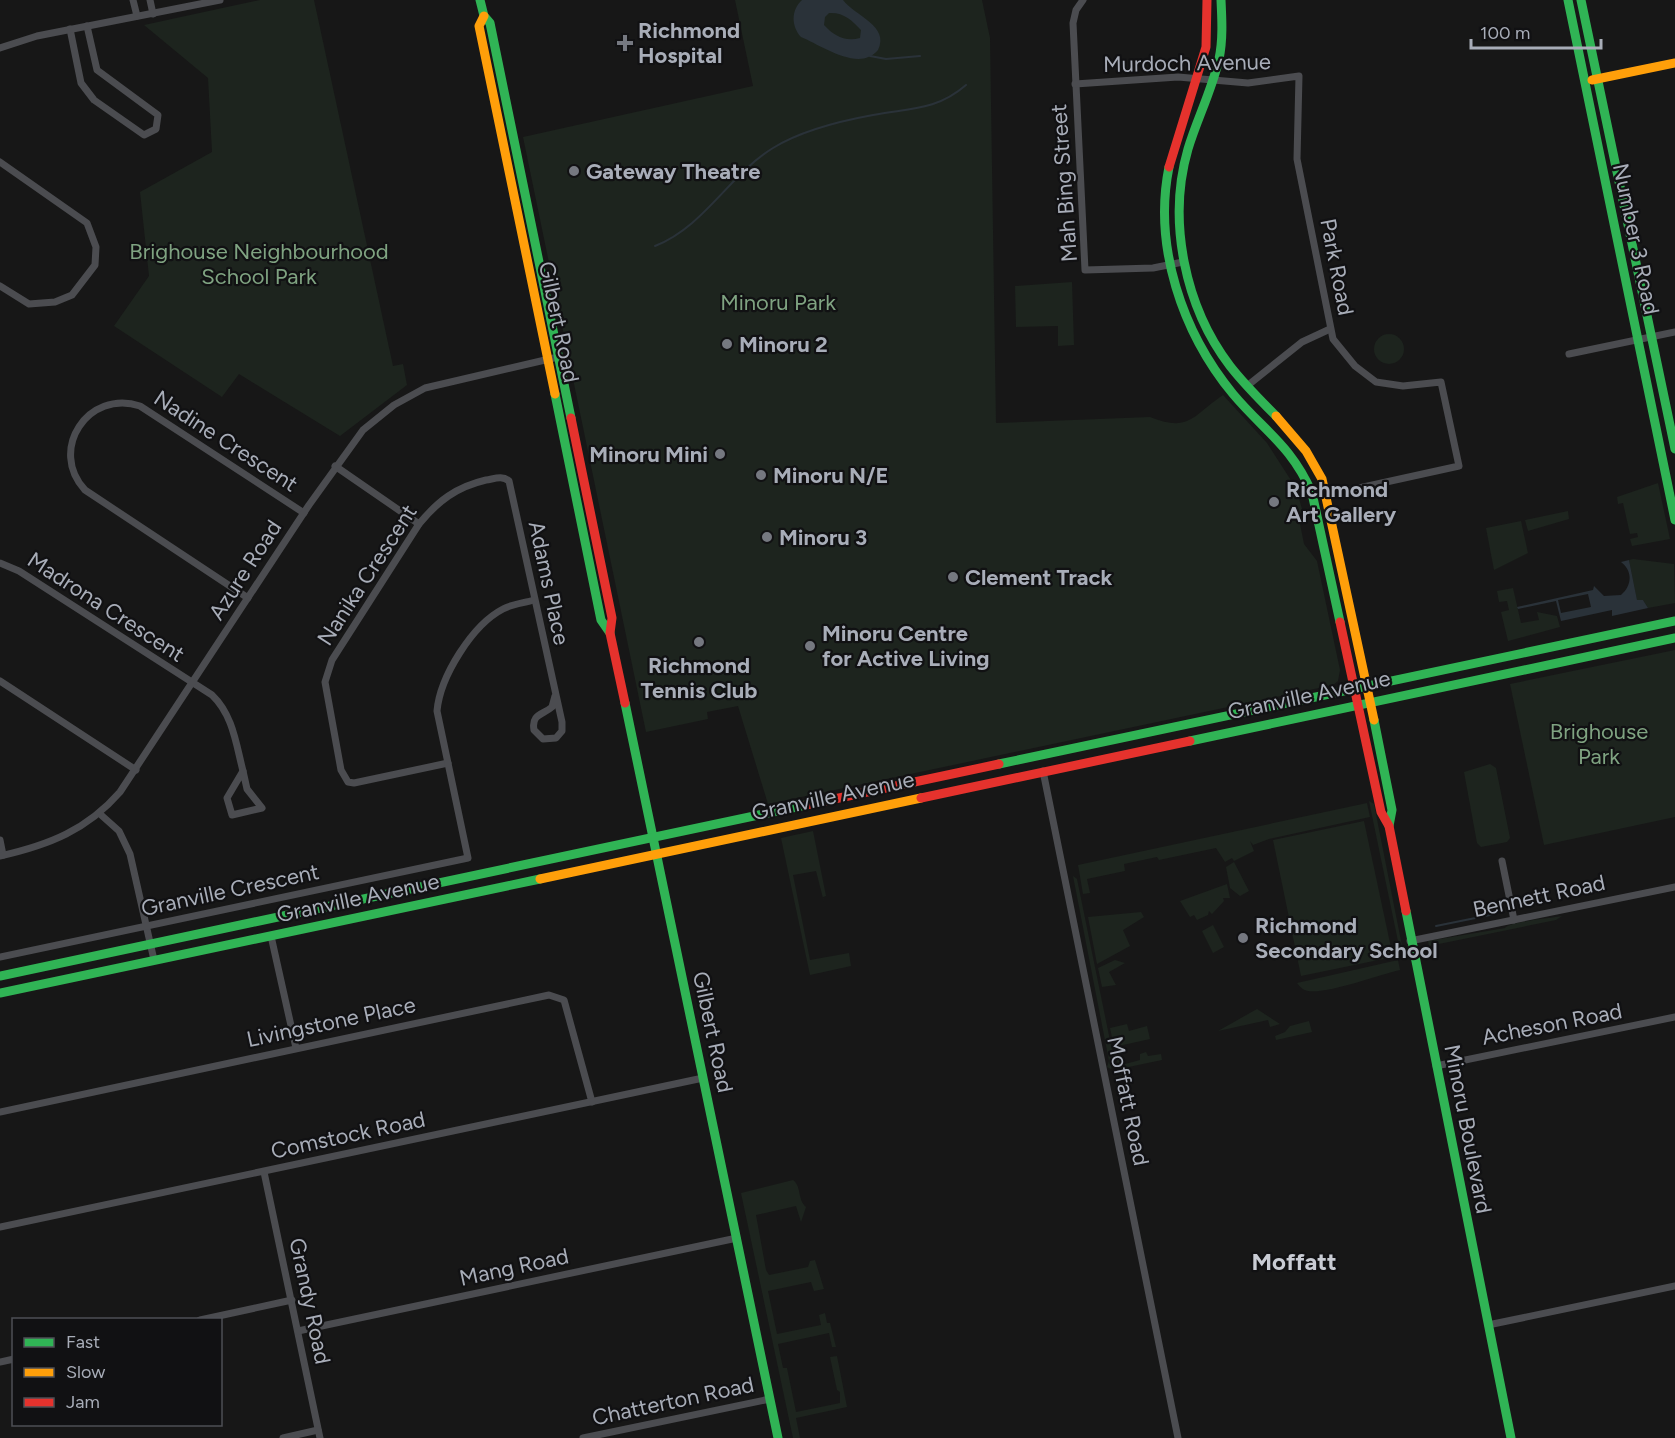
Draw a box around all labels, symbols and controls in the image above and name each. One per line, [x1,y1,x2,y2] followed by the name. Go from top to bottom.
[1471,12,1602,50] scale bar
[638,17,740,69] place label: Richmond Hospital
[1480,22,1530,44] text: 100 m
[616,34,634,52] marker: Richmond Hospital
[1103,48,1271,78] street label: Murdoch Avenue
[1045,103,1083,263] street label: Mah Bing Street
[586,158,760,185] place label: Gateway Theatre
[1607,161,1665,317] street label: Number 3 Road
[567,164,581,178] marker: Gateway Theatre
[1314,216,1360,318] street label: Park Road
[129,238,389,290] park label: Brighouse Neighbourhood School Park
[533,259,585,385] street label: Gilbert Road
[720,289,836,316] park label: Minoru Park
[739,331,828,358] place label: Minoru 2
[720,337,734,351] marker: Minoru 2
[149,384,303,498] street label: Nadine Crescent
[589,441,708,468] place label: Minoru Mini
[713,447,727,461] marker: Minoru Mini
[773,462,888,489] place label: Minoru N/E
[754,468,768,482] marker: Minoru N/E
[1286,476,1397,528] place label: Richmond Art Gallery
[1267,495,1281,509] marker: Richmond Art Gallery
[311,499,423,651] street label: Nanika Crescent
[203,515,287,625] street label: Azure Road
[523,519,575,647] street label: Adams Place
[779,524,867,551] place label: Minoru 3
[760,530,774,544] marker: Minoru 3
[22,546,190,668] street label: Madrona Crescent
[965,564,1113,591] place label: Clement Track
[946,570,960,584] marker: Clement Track
[822,620,989,672] place label: Minoru Centre for Active Living
[692,635,706,649] marker: Richmond Tennis Club
[803,639,817,653] marker: Minoru Centre for Active Living
[641,652,757,704] place label: Richmond Tennis Club
[1225,665,1393,725] street label: Granville Avenue
[1550,718,1648,770] park label: Brighouse Park
[749,766,917,826] street label: Granville Avenue
[139,858,321,922] street label: Granville Crescent
[274,868,442,928] street label: Granville Avenue
[1470,869,1608,923] street label: Bennett Road
[1255,912,1438,964] place label: Richmond Secondary School
[1236,931,1250,945] marker: Richmond Secondary School
[687,969,739,1095] street label: Gilbert Road
[244,991,418,1053] street label: Livingstone Place
[1480,997,1624,1051] street label: Acheson Road
[1101,1034,1155,1168] street label: Moffatt Road
[1438,1042,1498,1216] street label: Minoru Boulevard
[268,1105,428,1165] street label: Comstock Road
[283,1235,337,1367] street label: Grandy Road
[457,1242,571,1292] street label: Mang Road
[1251,1247,1337,1276] district label: Moffatt
[12,1318,222,1426] legend
[66,1331,100,1353] text: Fast
[66,1361,105,1383] text: Slow
[590,1371,756,1431] street label: Chatterton Road
[66,1391,100,1413] text: Jam

